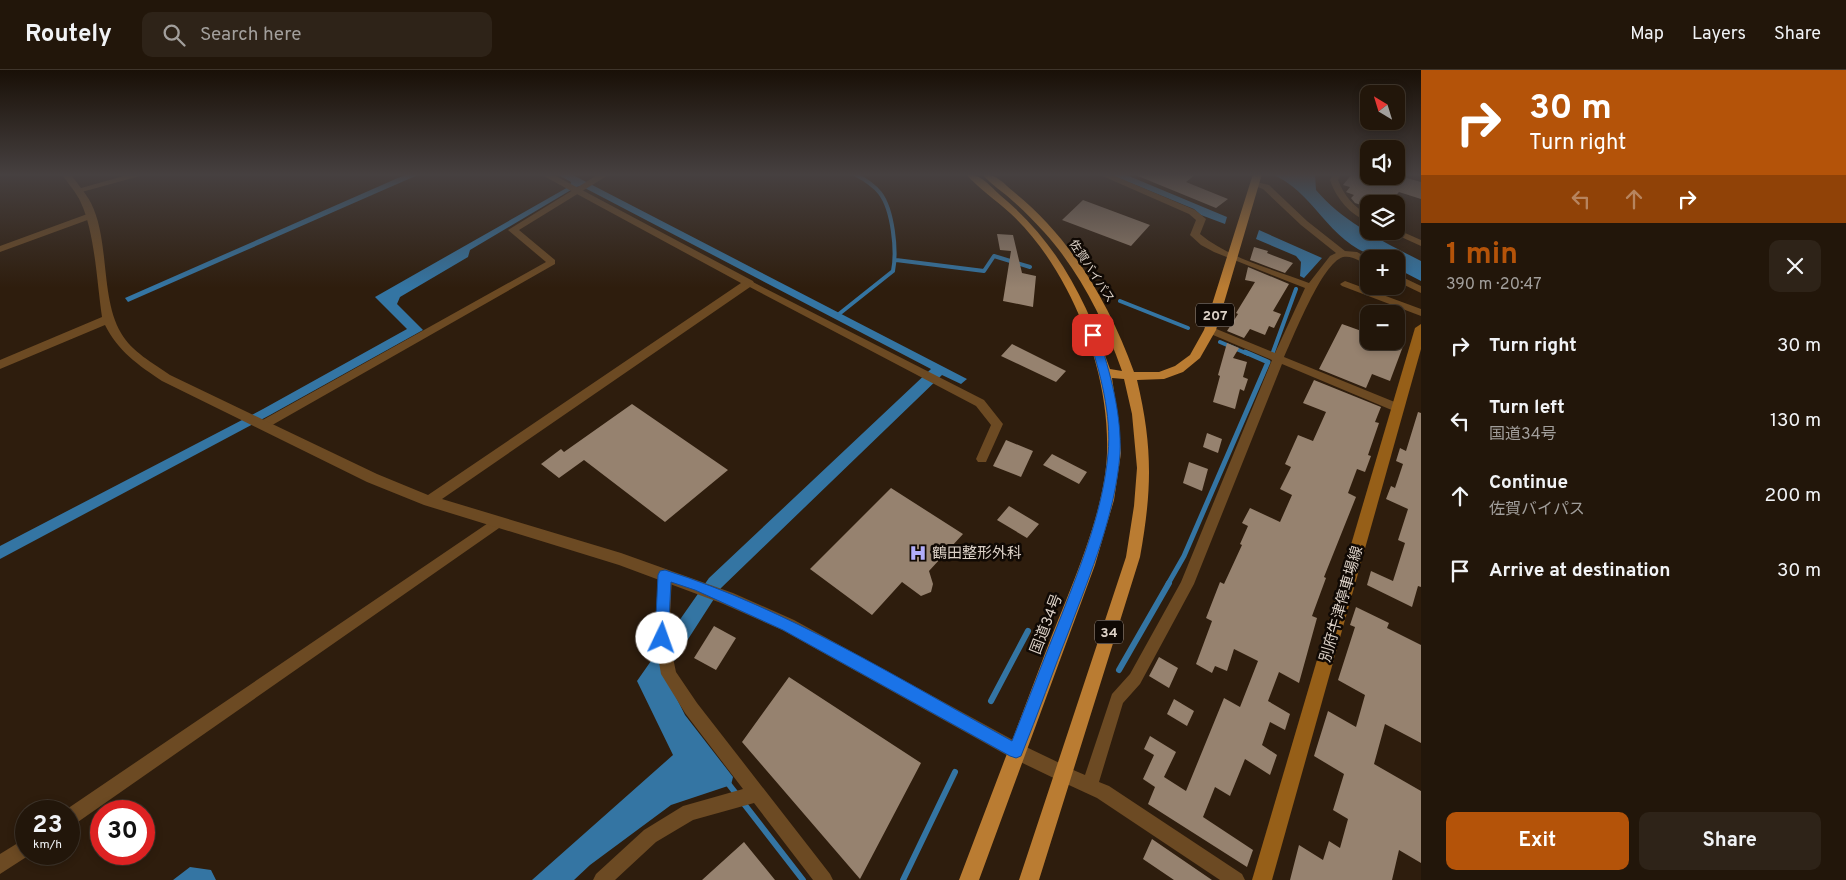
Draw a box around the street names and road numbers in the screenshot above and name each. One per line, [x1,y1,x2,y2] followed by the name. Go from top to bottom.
[1065,237,1117,306] street label: 佐賀バイパス
[1196,304,1234,326] road number: 207
[1317,544,1368,665] street label: 別府牛津停車場線
[1027,592,1068,658] street label: 国道34号
[1095,620,1123,644] road number: 34

